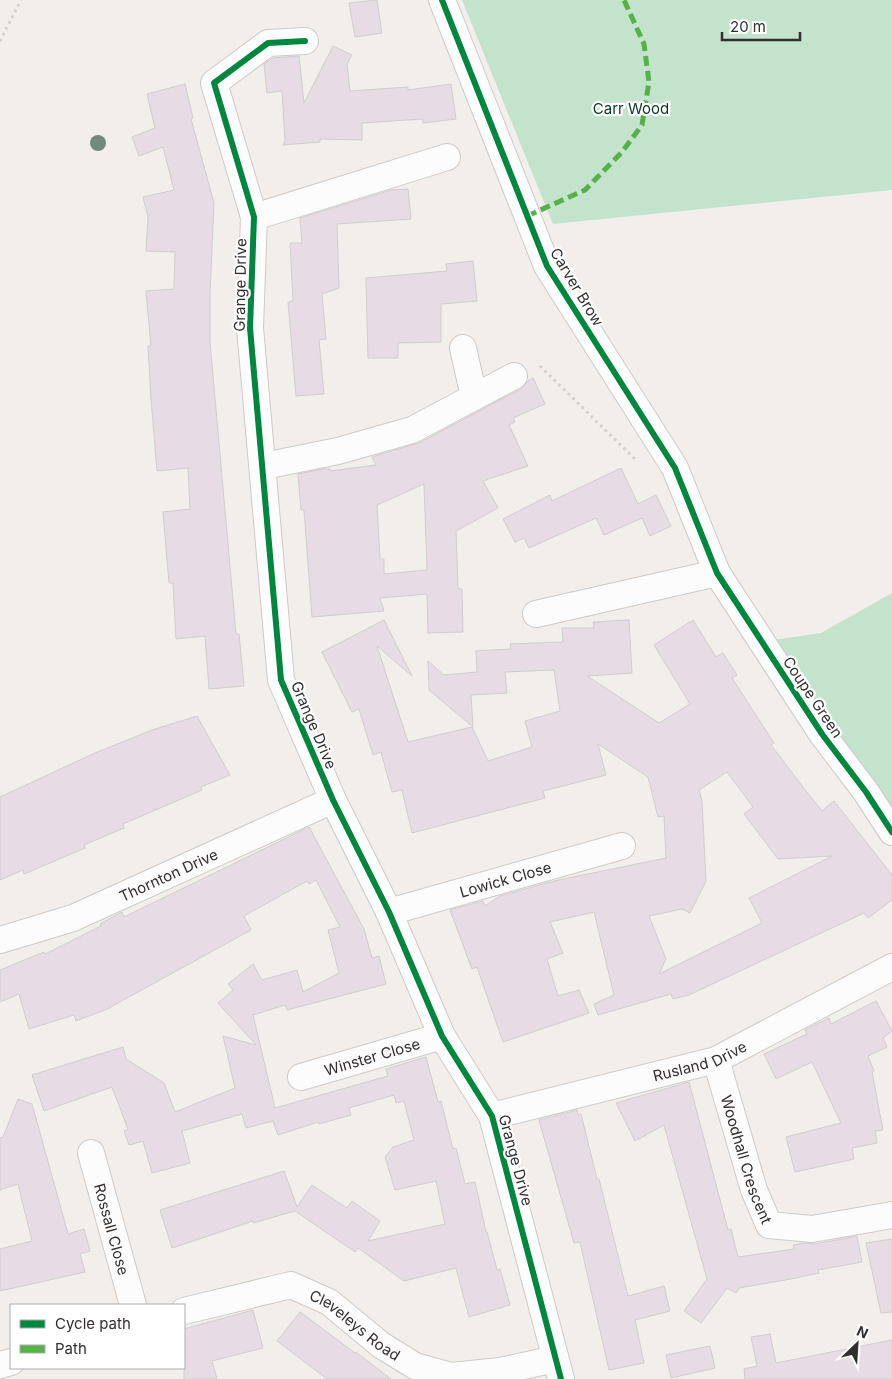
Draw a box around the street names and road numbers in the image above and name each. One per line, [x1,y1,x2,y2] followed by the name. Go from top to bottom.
[230,238,250,332] street label: Grange Drive
[546,244,608,330] street label: Carver Brow
[779,653,847,741] street label: Coupe Green
[287,678,341,772] street label: Grange Drive
[116,844,221,905] street label: Thornton Drive
[457,857,553,901] street label: Lowick Close
[322,1033,422,1079] street label: Winster Close
[651,1036,750,1085] street label: Rusland Drive
[717,1093,777,1227] street label: Woodhall Crescent
[495,1112,537,1208] street label: Grange Drive
[90,1181,134,1277] street label: Rossall Close
[307,1285,404,1364] street label: Cleveleys Road

